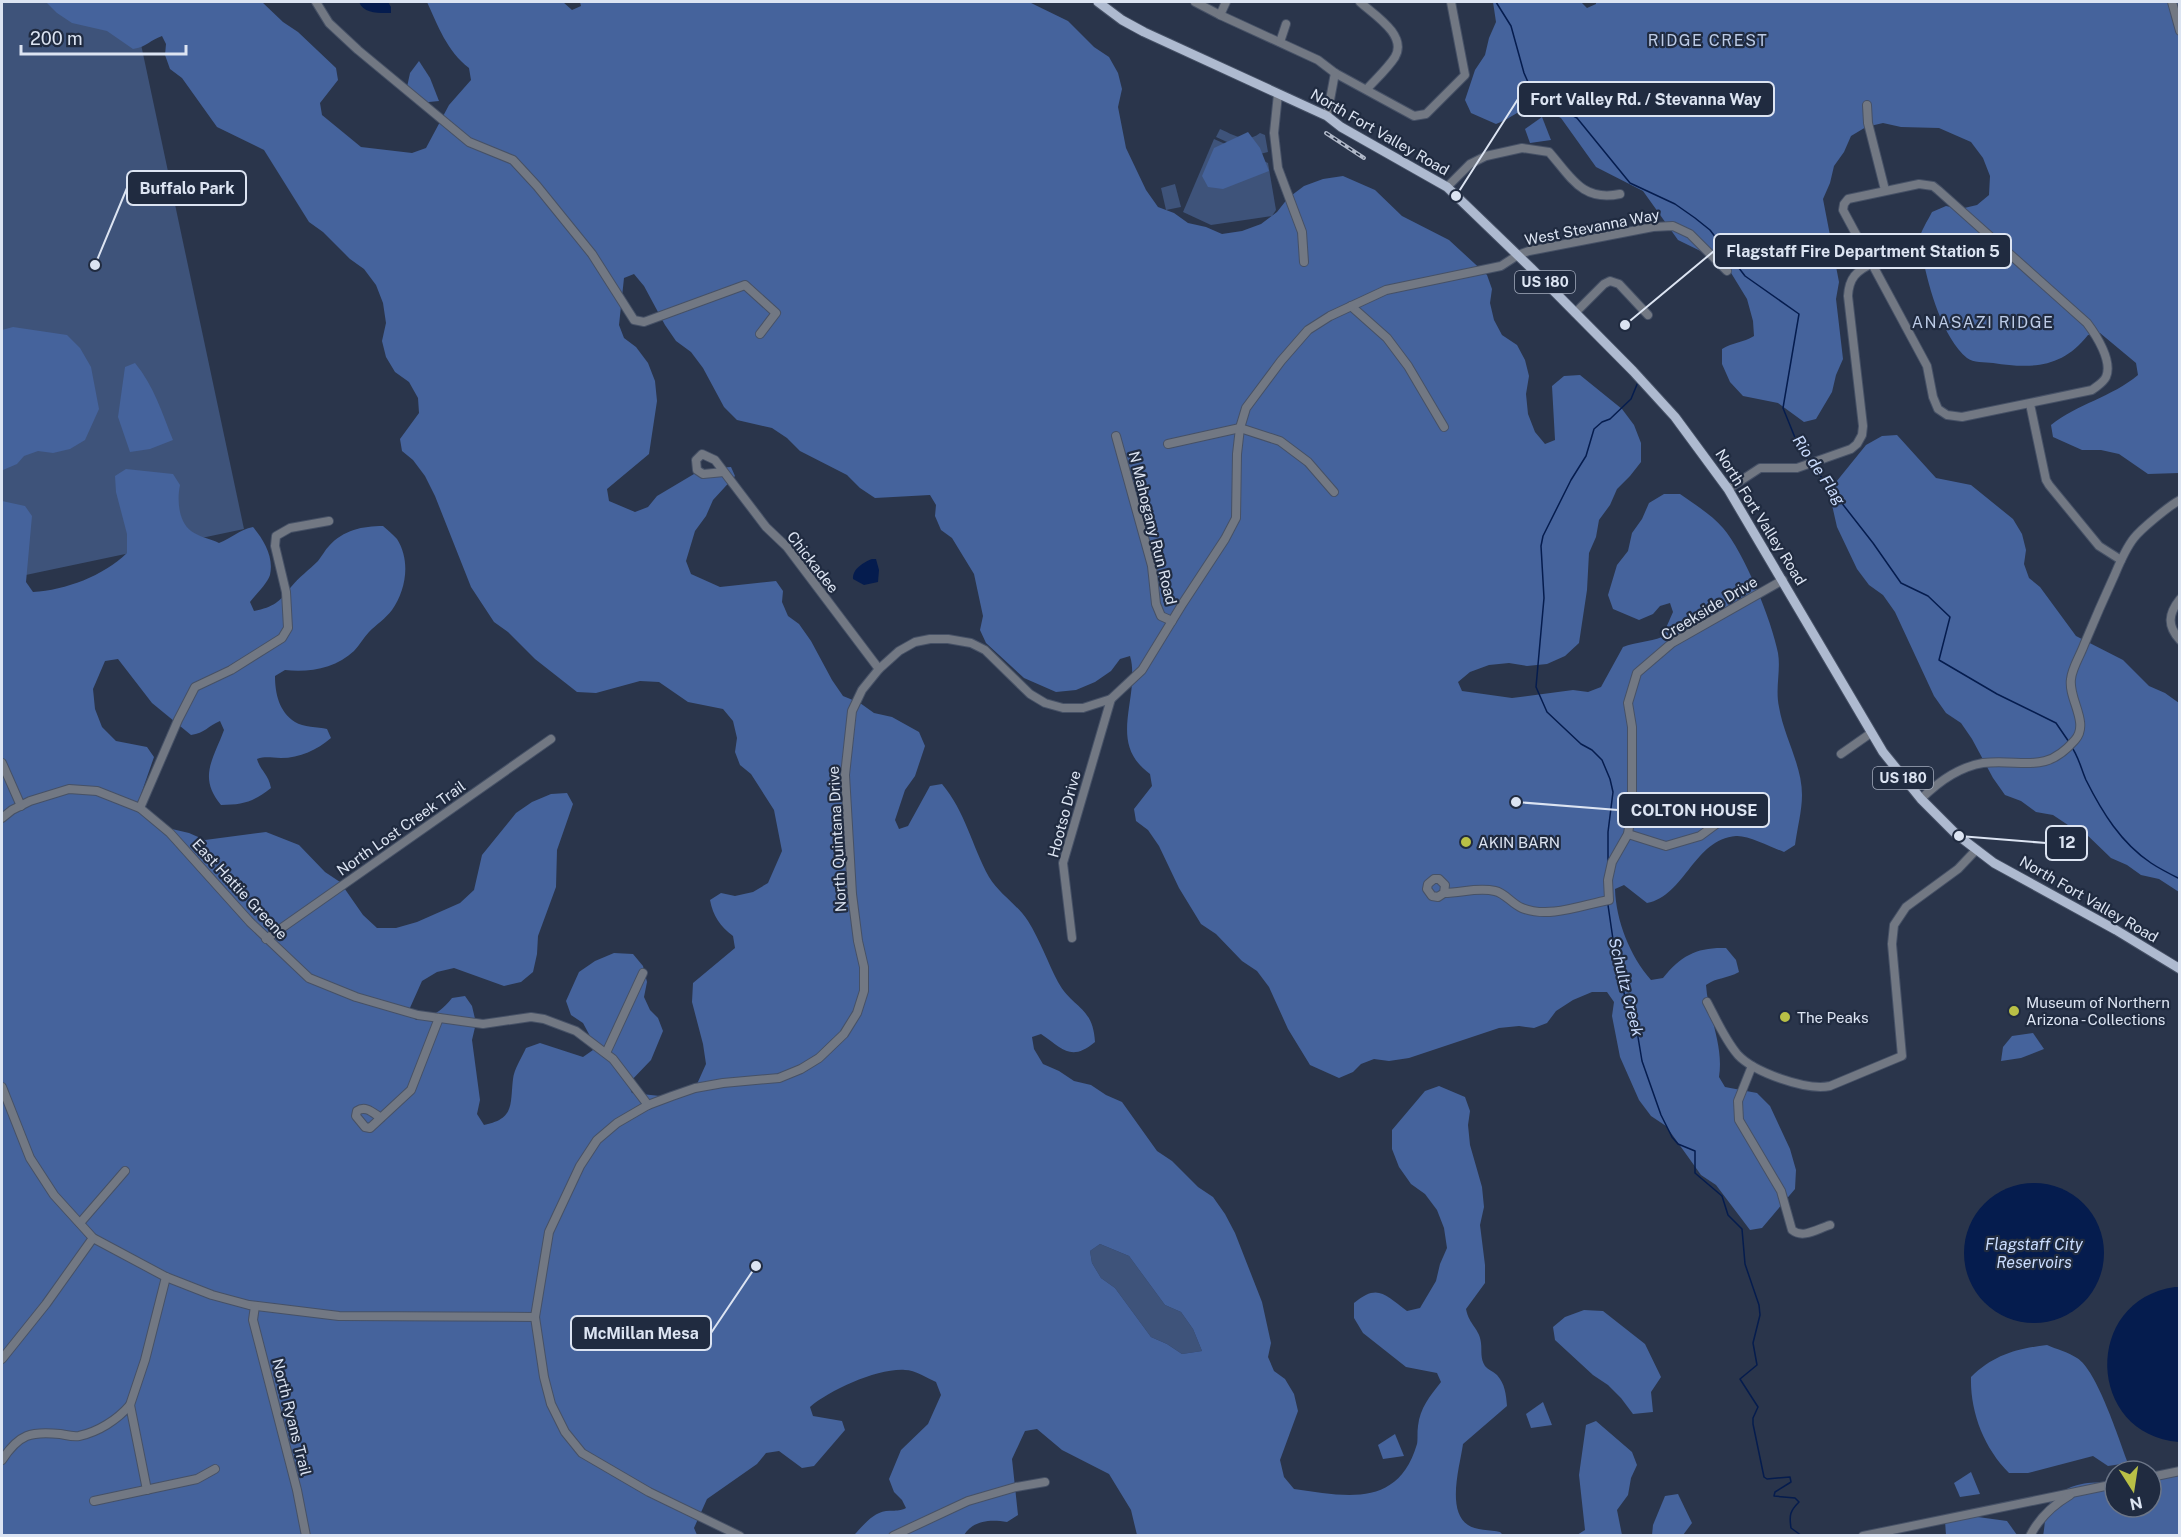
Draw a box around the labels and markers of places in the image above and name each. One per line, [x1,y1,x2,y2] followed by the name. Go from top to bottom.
[1518,82,1774,116] callout: Fort Valley Rd. / Stevanna Way
[127,171,246,205] callout: Buffalo Park
[1714,234,2011,268] callout: Flagstaff Fire Department Station 5
[1618,793,1769,827] callout: COLTON HOUSE
[2046,826,2087,860] callout: 12
[1478,834,1560,851] place label: AKIN BARN
[1459,835,1473,849] marker: AKIN BARN
[2026,994,2170,1028] place label: Museum of Northern Arizona - Collections
[2007,1004,2021,1018] marker: Museum of Northern Arizona - Collections
[1797,1009,1869,1026] place label: The Peaks
[1778,1010,1792,1024] marker: The Peaks
[571,1316,711,1350] callout: McMillan Mesa

